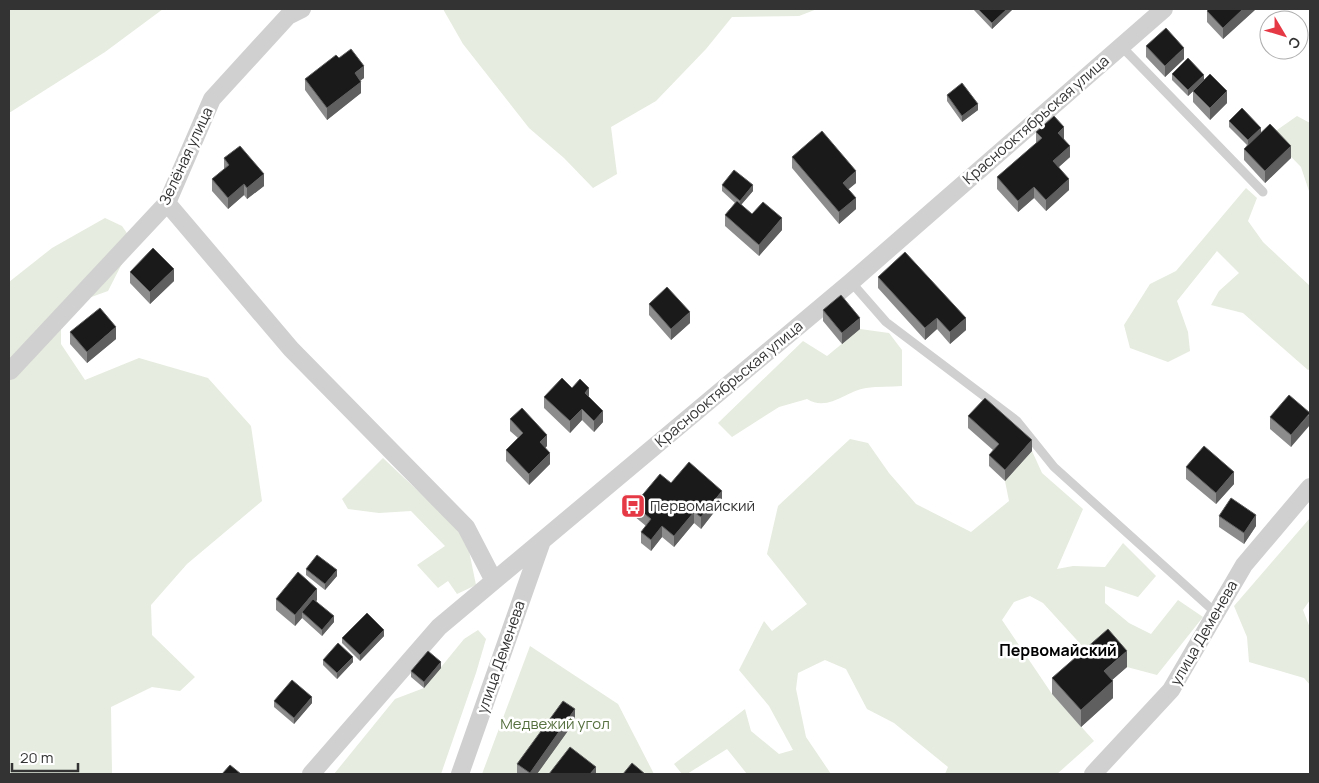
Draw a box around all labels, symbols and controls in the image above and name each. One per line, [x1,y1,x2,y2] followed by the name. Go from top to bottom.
[1259,10,1309,60] north arrow
[1284,33,1305,53] text: С
[958,50,1113,189] street label: Краснооктябрьская улица
[154,103,217,208] street label: Зелёная улица
[650,315,807,452] street label: Краснооктябрьская улица
[620,493,646,519] bus stop icon: Первомайский
[650,495,755,516] place label: Первомайский
[1165,576,1242,689] street label: улица Деменева
[471,598,530,716] street label: улица Деменева
[999,639,1117,661] district label: Первомайский
[500,713,610,734] park label: Медвежий угол
[12,740,79,772] scale bar
[20,747,53,768] text: 20 m

